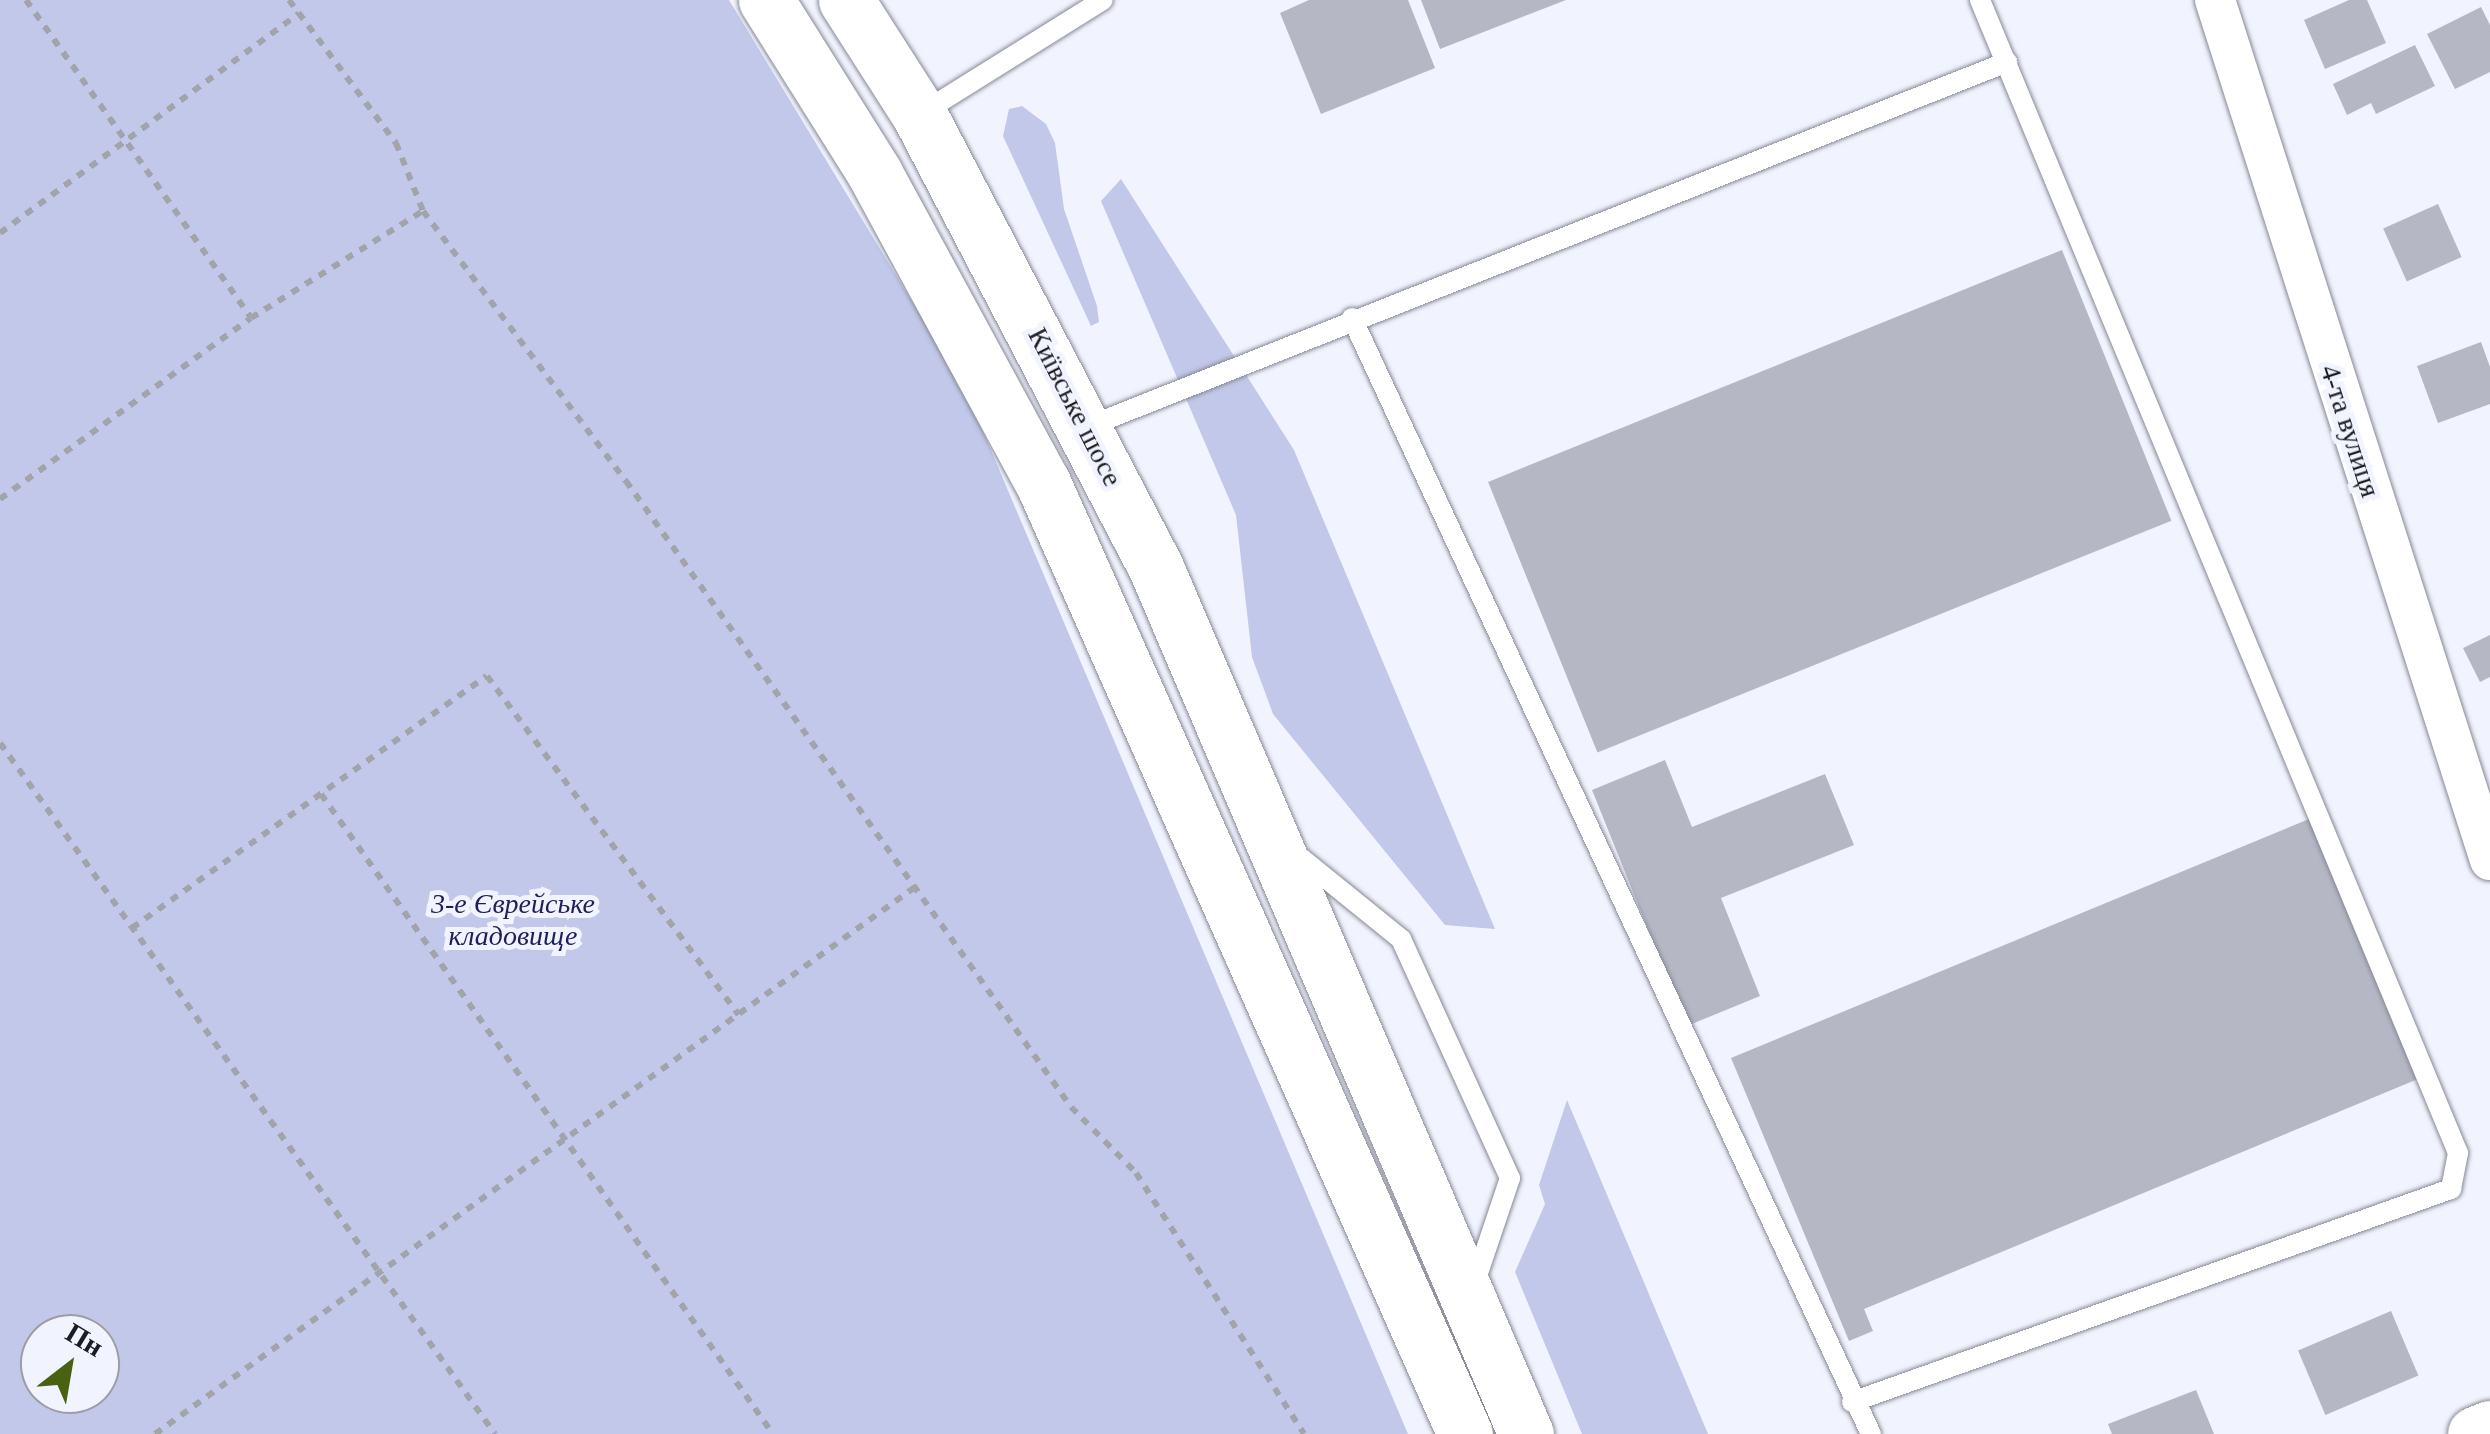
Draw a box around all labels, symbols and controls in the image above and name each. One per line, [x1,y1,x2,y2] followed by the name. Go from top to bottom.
[1021,322,1129,492] street label: Київське шосе
[2313,361,2387,501] street label: 4-та вулиця
[431,887,595,953] park label: 3-е Єврейське кладовище
[20,1314,120,1414] north arrow
[60,1317,109,1363] text: Пн

